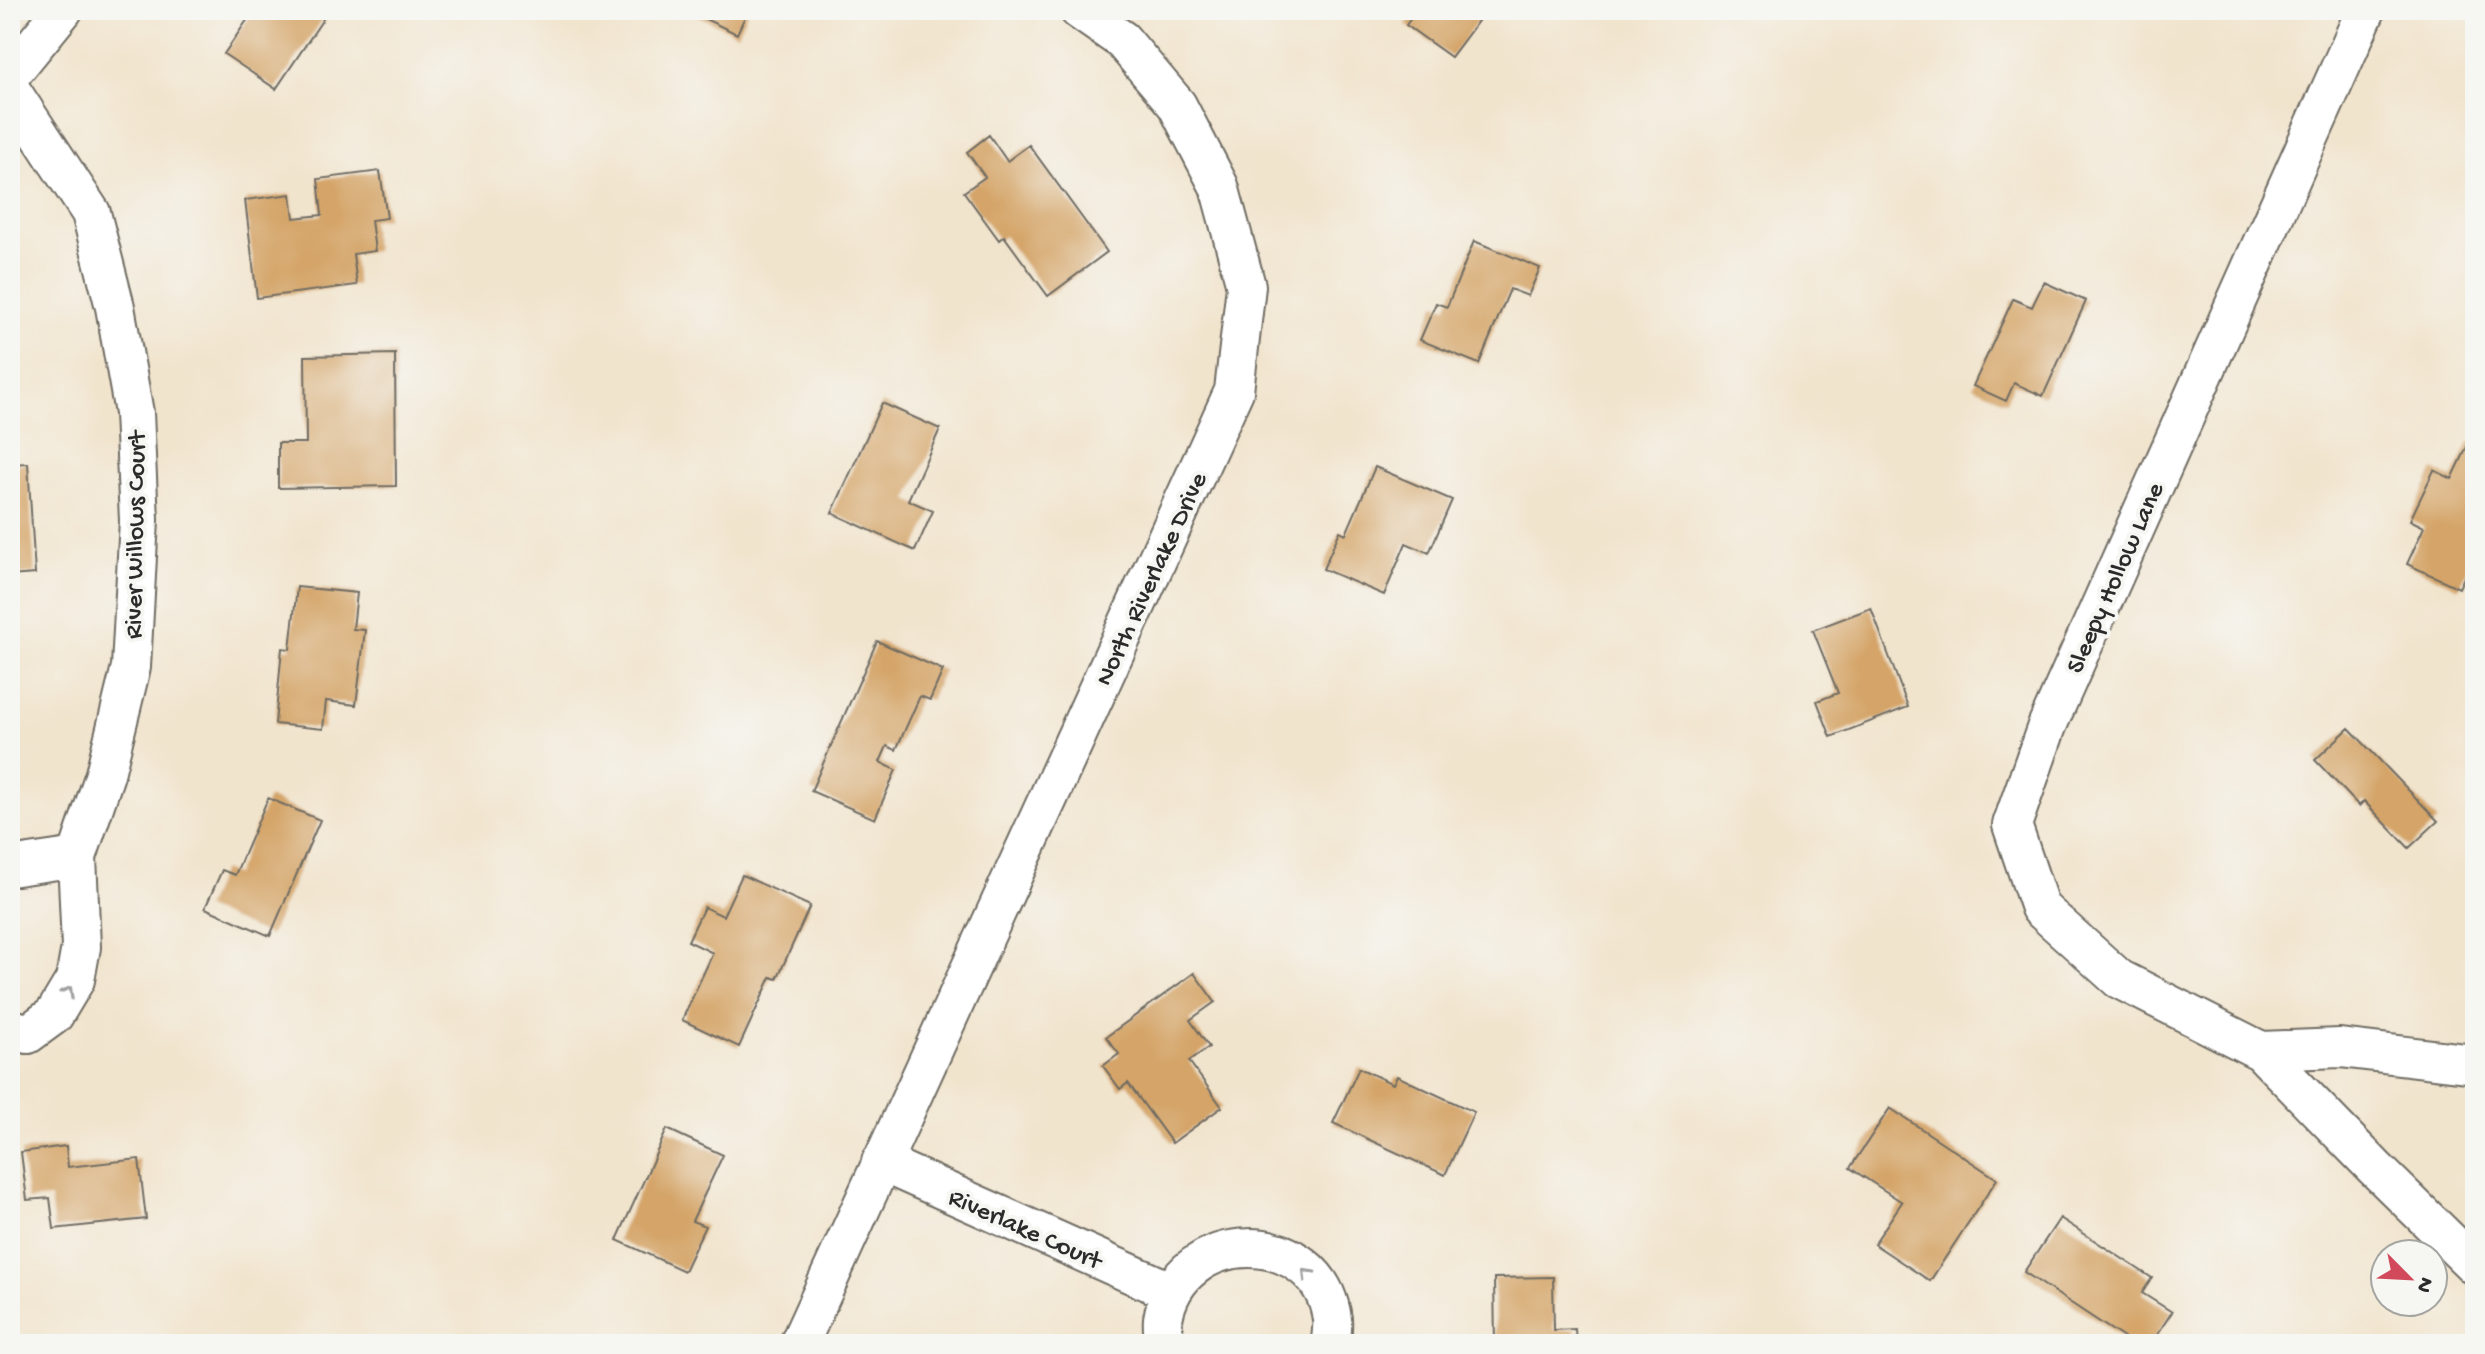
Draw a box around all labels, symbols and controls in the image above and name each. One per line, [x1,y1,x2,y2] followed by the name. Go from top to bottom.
[120,429,155,639] street label: River Willows Court
[1090,468,1216,691] street label: North Riverlake Drive
[2061,478,2173,679] street label: Sleepy Hollow Lane
[58,986,74,1001] one-way arrow
[943,1184,1108,1280] street label: Riverlake Court
[2369,1238,2449,1318] north arrow
[1302,1268,1316,1283] one-way arrow
[2409,1273,2438,1296] text: N

